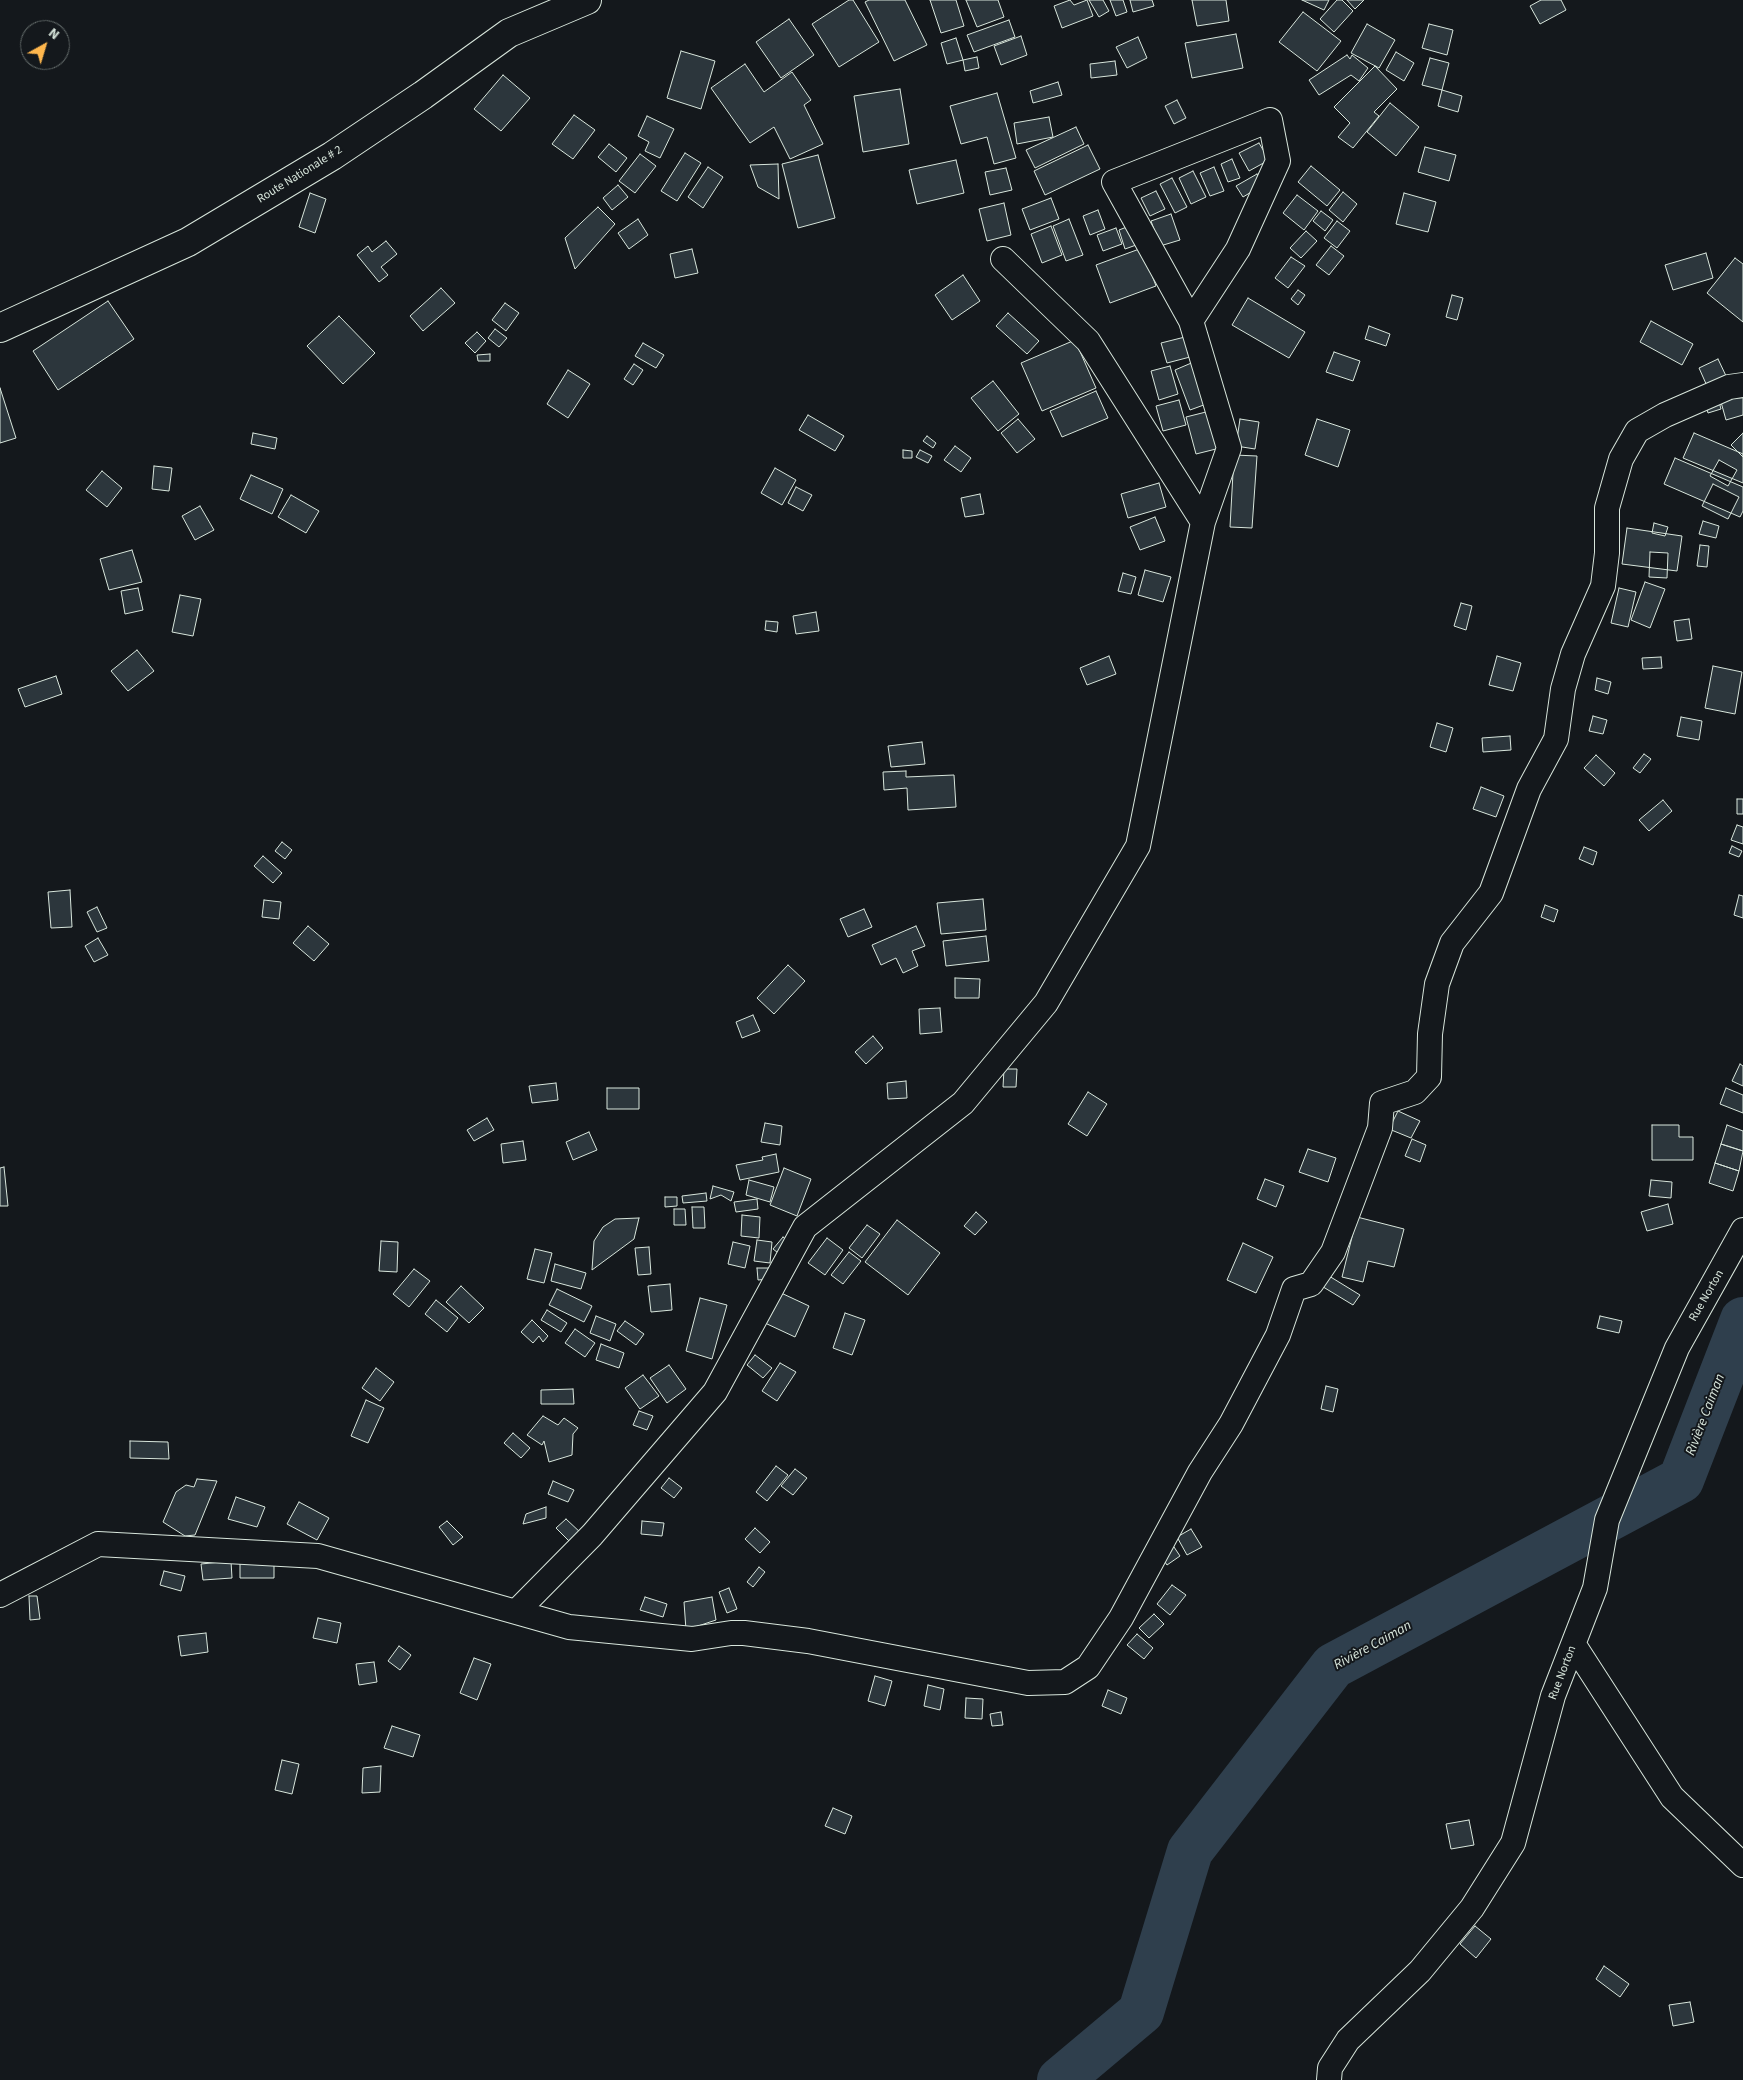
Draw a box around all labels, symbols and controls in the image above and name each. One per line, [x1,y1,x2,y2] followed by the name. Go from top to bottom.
[20,20,70,70] north arrow
[44,23,64,45] text: N
[255,143,345,207] street label: Route Nationale # 2
[1686,1268,1728,1324] street label: Rue Norton
[1683,1372,1729,1458] water label: Rivière Caiman
[1331,1618,1415,1674] water label: Rivière Caiman
[1546,1644,1580,1702] street label: Rue Norton

